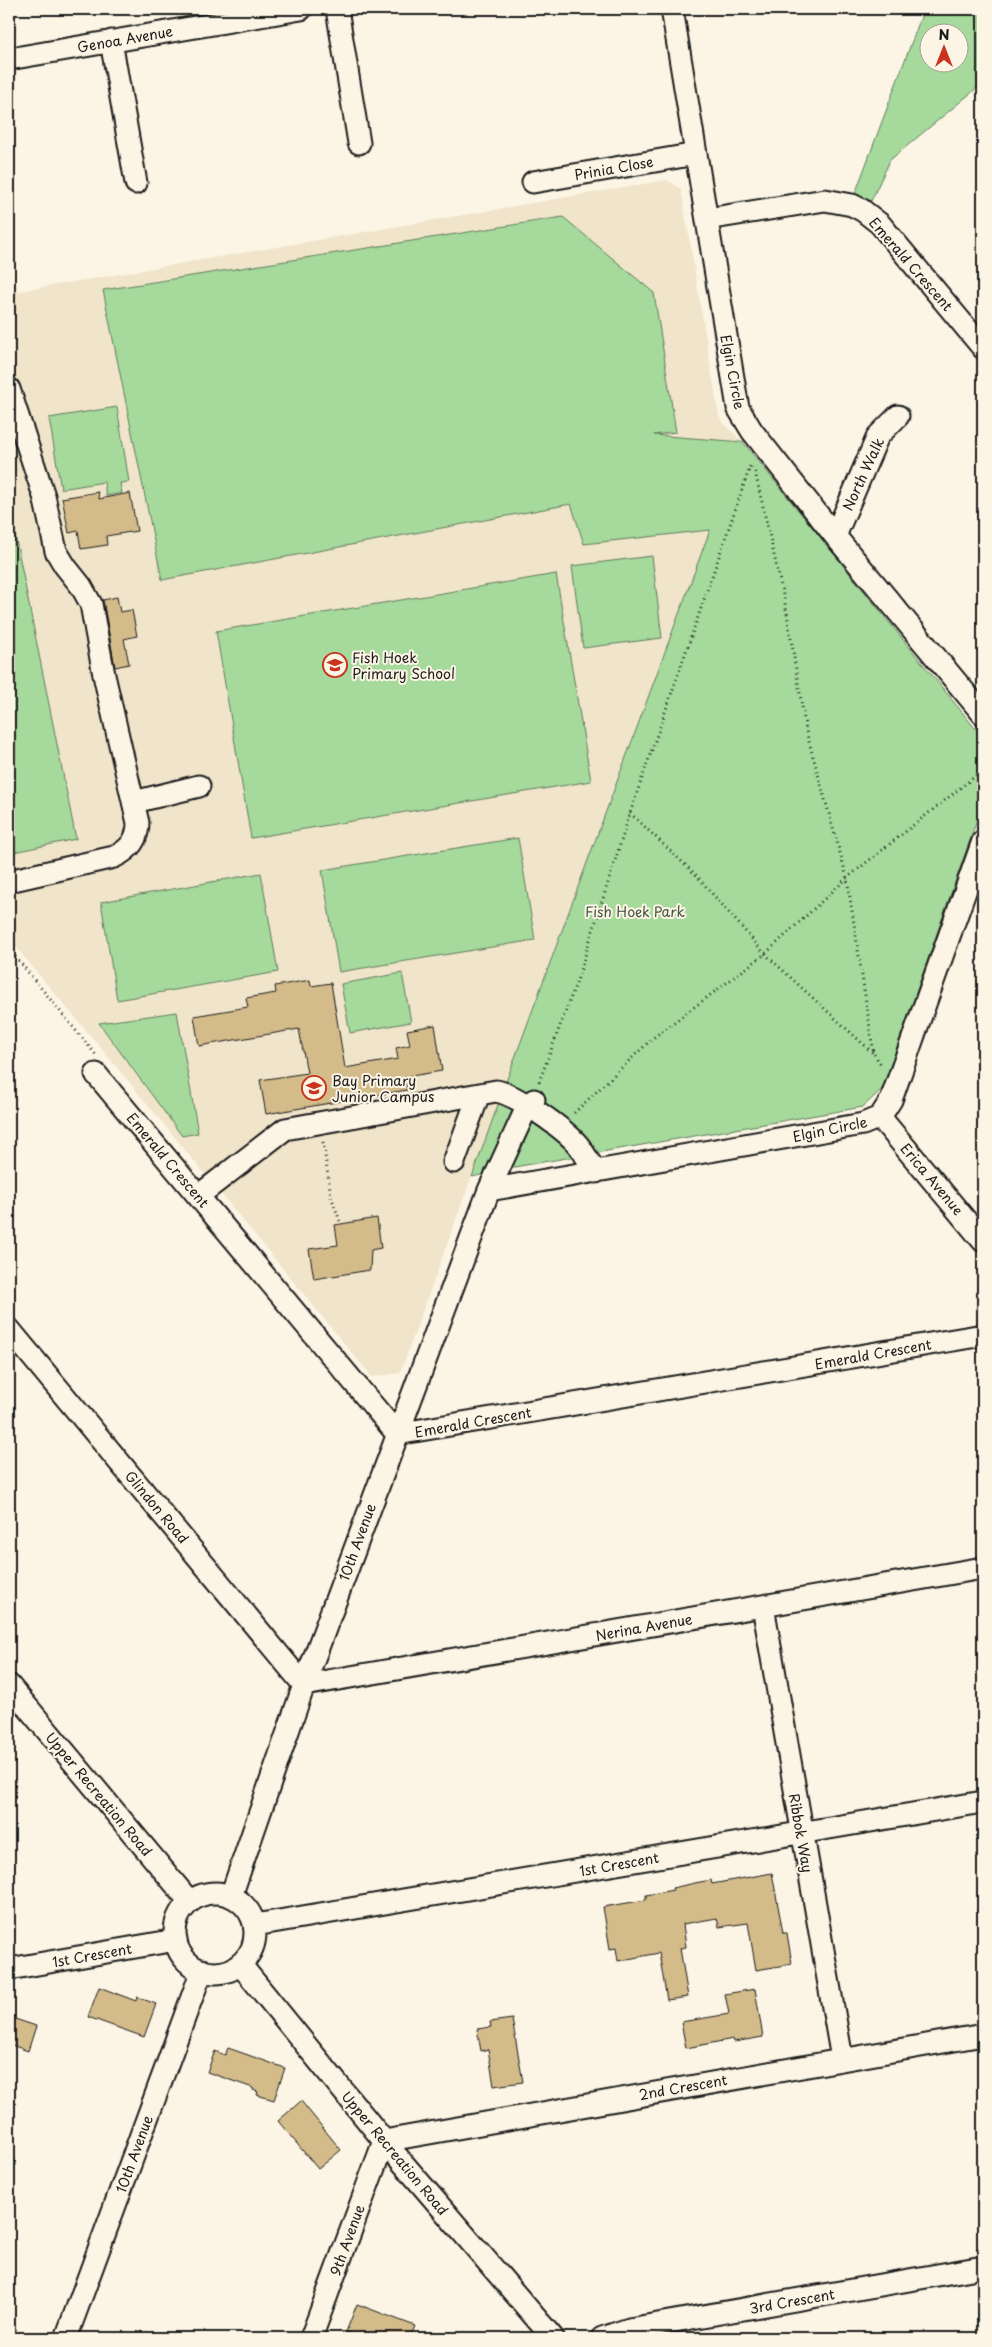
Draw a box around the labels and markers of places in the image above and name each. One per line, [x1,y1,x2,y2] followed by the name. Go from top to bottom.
[352,647,455,684] place label: Fish Hoek Primary School
[322,652,348,678] school or university icon: Fish Hoek Primary School
[332,1070,434,1107] place label: Bay Primary Junior Campus
[301,1075,327,1101] school or university icon: Bay Primary Junior Campus

